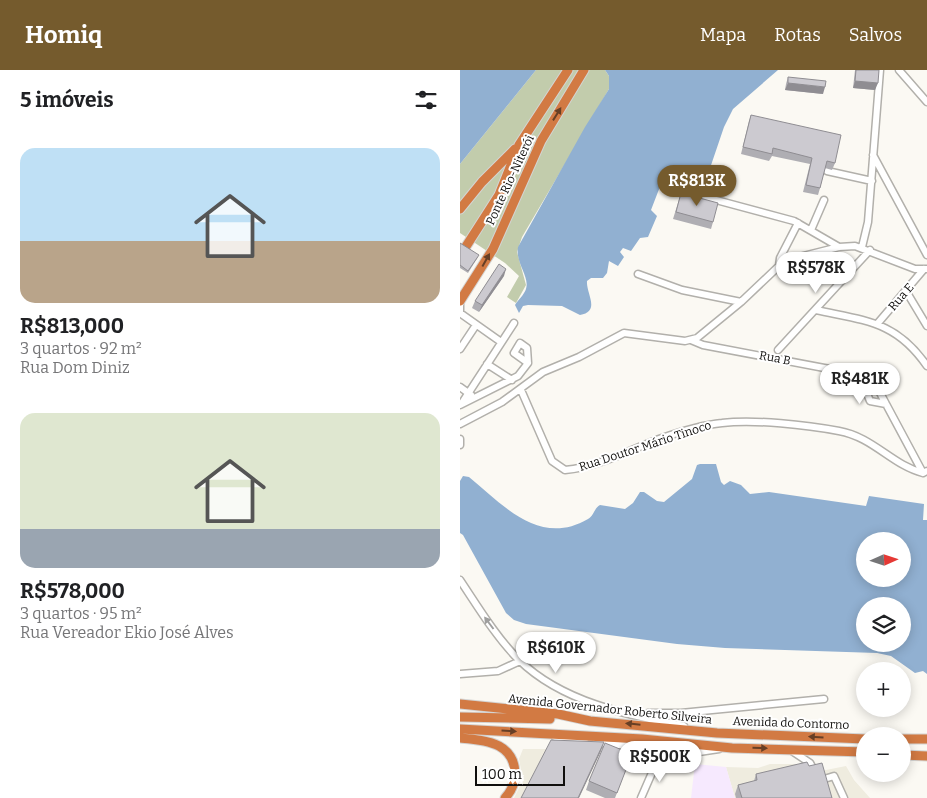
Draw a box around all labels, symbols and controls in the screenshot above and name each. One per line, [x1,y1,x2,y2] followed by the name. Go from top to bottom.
[25,21,102,49] text: Homiq
[700,24,746,46] text: Mapa
[774,24,821,46] text: Rotas
[849,24,902,46] text: Salvos
[412,86,440,114] icon: filters
[20,87,114,113] text: 5 imóveis
[552,107,562,120] one-way arrow
[483,132,537,227] street label: Ponte Rio-Niterói
[656,164,738,207] pin: R$813K
[668,171,726,190] text: R$813K
[185,181,275,271] icon: home
[775,252,857,294] pin: R$578K
[482,253,491,267] one-way arrow
[787,258,845,277] text: R$578K
[885,280,917,314] street label: Rua E
[20,313,124,339] text: R$813,000
[20,339,142,358] text: 3 quartos · 92 m²
[758,348,792,368] street label: Rua B
[20,358,130,377] text: Rua Dom Diniz
[819,362,901,405] pin: R$481K
[831,369,889,388] text: R$481K
[577,418,713,474] street label: Rua Doutor Mário Tinoco
[185,446,275,536] icon: home
[856,532,911,588] north arrow
[856,532,911,782] map controls
[20,578,125,604] text: R$578,000
[856,597,911,652] button: layers
[20,604,142,623] text: 3 quartos · 95 m²
[484,616,494,630] one-way arrow
[20,623,234,642] text: Rua Vereador Ekio José Alves
[515,632,597,674] pin: R$610K
[527,638,585,657] text: R$610K
[856,662,911,717] button: +
[507,691,713,727] street label: Avenida Governador Roberto Silveira
[732,714,850,732] street label: Avenida do Contorno
[625,720,641,728] one-way arrow
[501,727,517,735] one-way arrow
[856,727,911,782] button: −
[808,733,824,741] one-way arrow
[619,740,701,783] pin: R$500K
[753,744,769,752] one-way arrow
[630,747,690,766] text: R$500K
[475,763,565,786] scale bar
[482,766,522,783] text: 100 m

